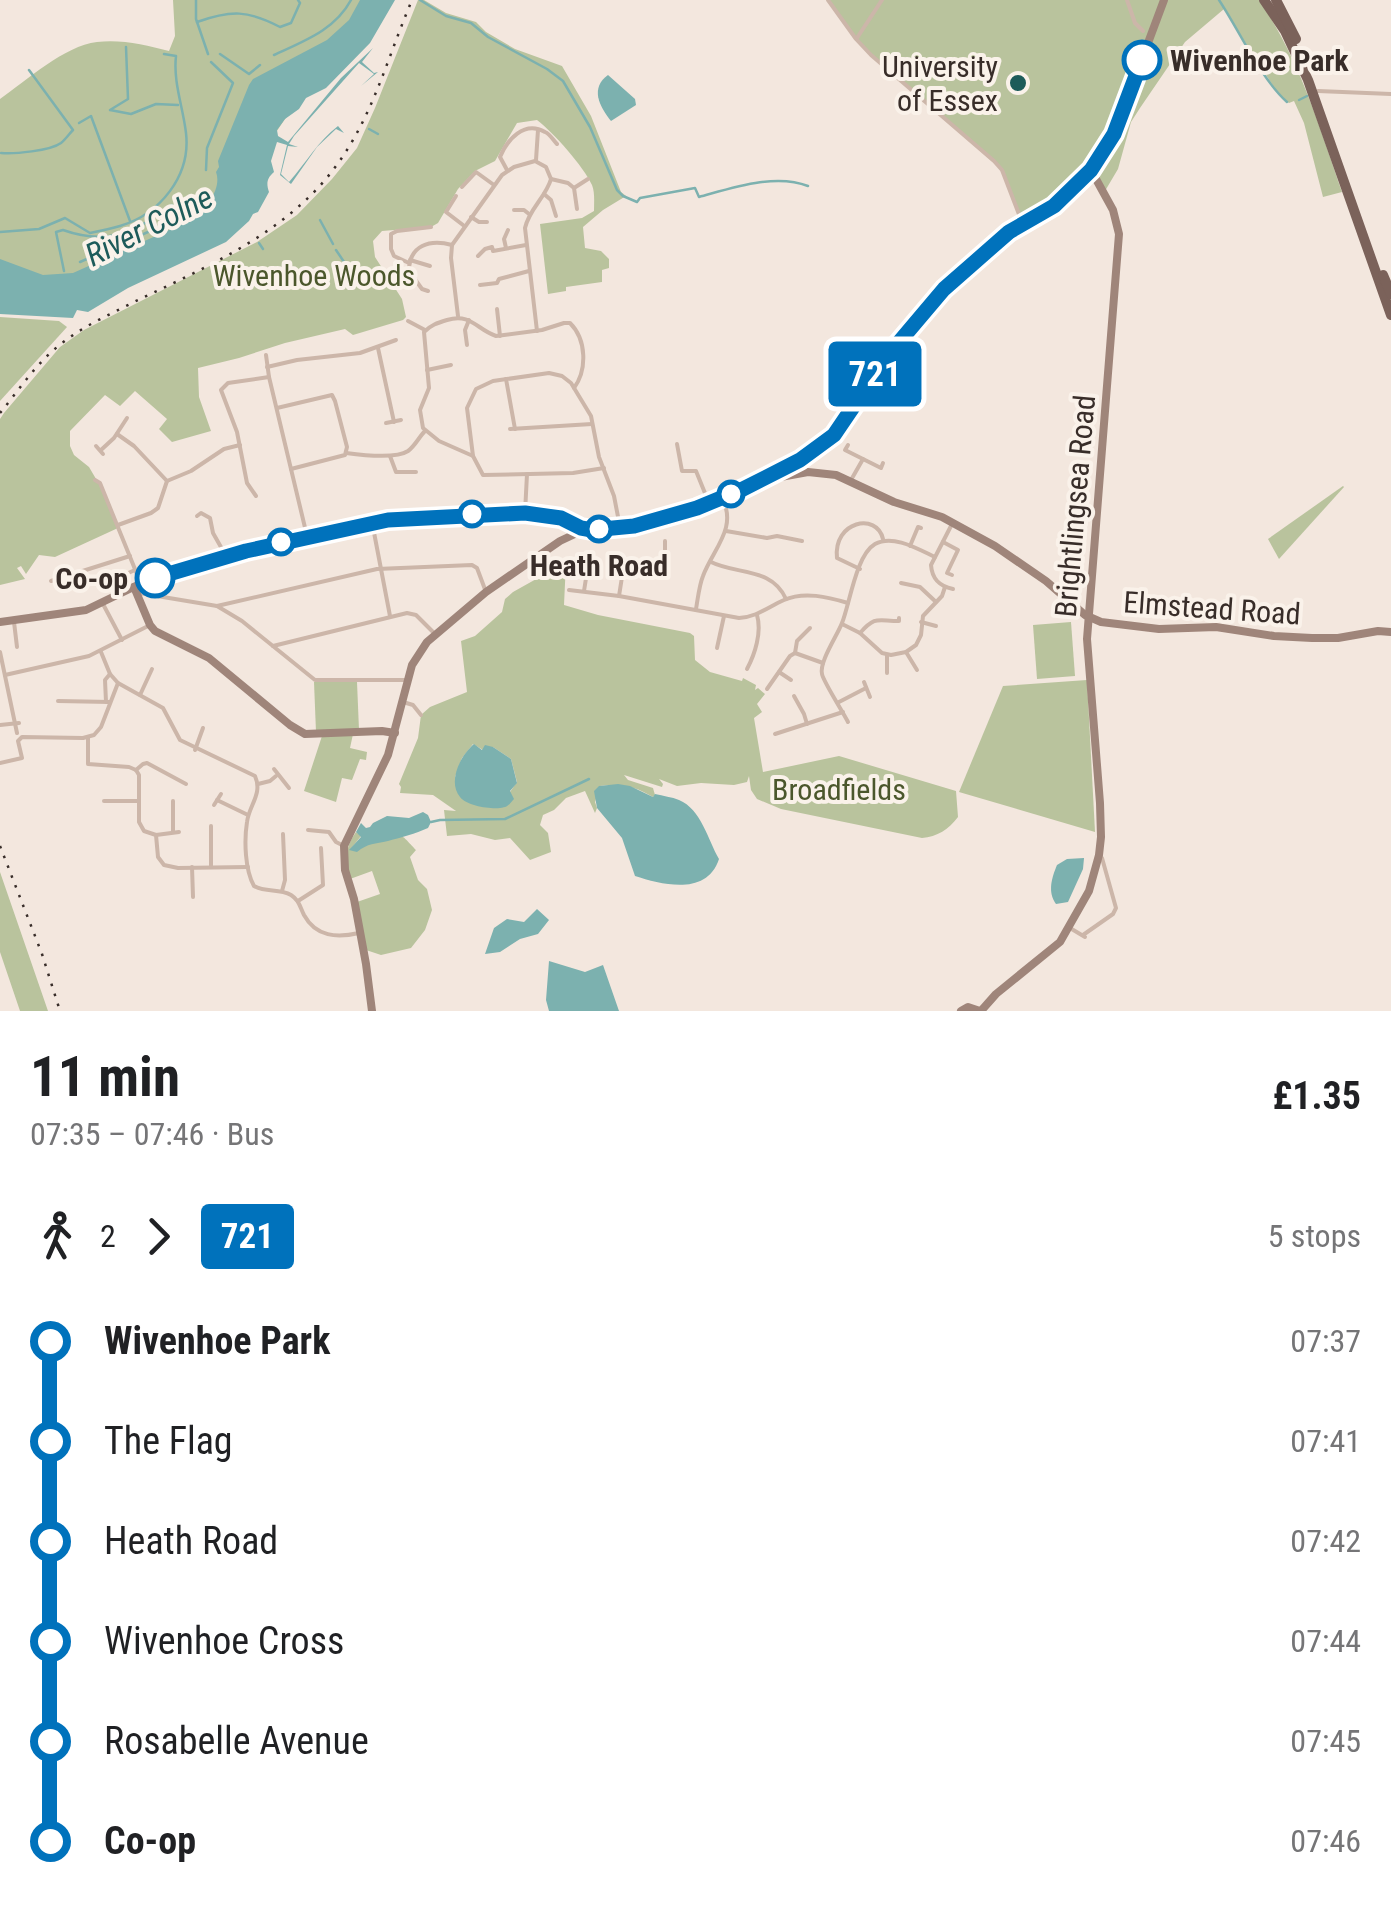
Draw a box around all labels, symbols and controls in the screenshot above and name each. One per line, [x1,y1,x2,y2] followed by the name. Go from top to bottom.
[1123,41,1161,79] marker: Wivenhoe Park
[1170,43,1349,78] place label: Wivenhoe Park
[882,49,998,118] place label: University of Essex
[1007,72,1029,94] marker: University of Essex
[79,178,219,274] water label: River Colne
[213,258,415,293] park label: Wivenhoe Woods
[818,342,932,406] line badge: 721
[848,354,902,395] text: 721
[1048,393,1102,619] street label: Brightlingsea Road
[718,481,744,507] unlabelled marker
[459,501,485,527] unlabelled marker
[586,516,612,542] marker: Heath Road
[268,529,294,555] unlabelled marker
[530,548,668,583] place label: Heath Road
[136,559,174,597] marker: Co-op
[55,561,128,596] place label: Co-op
[1122,584,1302,632] street label: Elmstead Road
[772,772,906,807] park label: Broadfields
[30,1045,180,1109] text: 11 min
[1272,1074,1361,1118] text: £1.35
[30,1115,274,1153] text: 07:35 – 07:46 · Bus
[30,1209,85,1264] icon: walk
[131,1209,186,1264] icon: forward
[221,1216,274,1257] text: 721
[100,1217,116,1255] text: 2
[1268,1217,1361,1255] text: 5 stops
[104,1319,330,1363] text: Wivenhoe Park
[1290,1322,1361,1360] text: 07:37
[104,1419,233,1463] text: The Flag
[1290,1422,1361,1460] text: 07:41
[104,1519,278,1563] text: Heath Road
[1290,1522,1361,1560] text: 07:42
[104,1619,344,1663] text: Wivenhoe Cross
[1290,1622,1361,1660] text: 07:44
[104,1719,369,1763] text: Rosabelle Avenue
[1290,1722,1361,1760] text: 07:45
[104,1819,196,1863] text: Co-op
[1290,1822,1361,1860] text: 07:46

